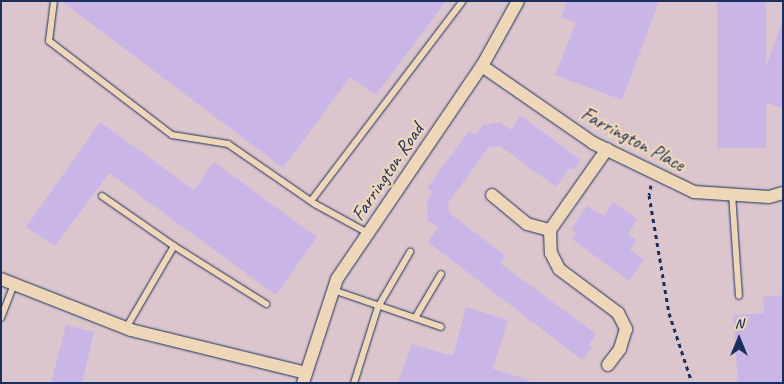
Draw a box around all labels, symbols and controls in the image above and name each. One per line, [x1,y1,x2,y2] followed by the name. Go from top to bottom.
[577,102,689,176] street label: Farrington Place
[346,119,428,225] street label: Farrington Road
[714,314,764,364] north arrow
[735,315,743,332] text: N

